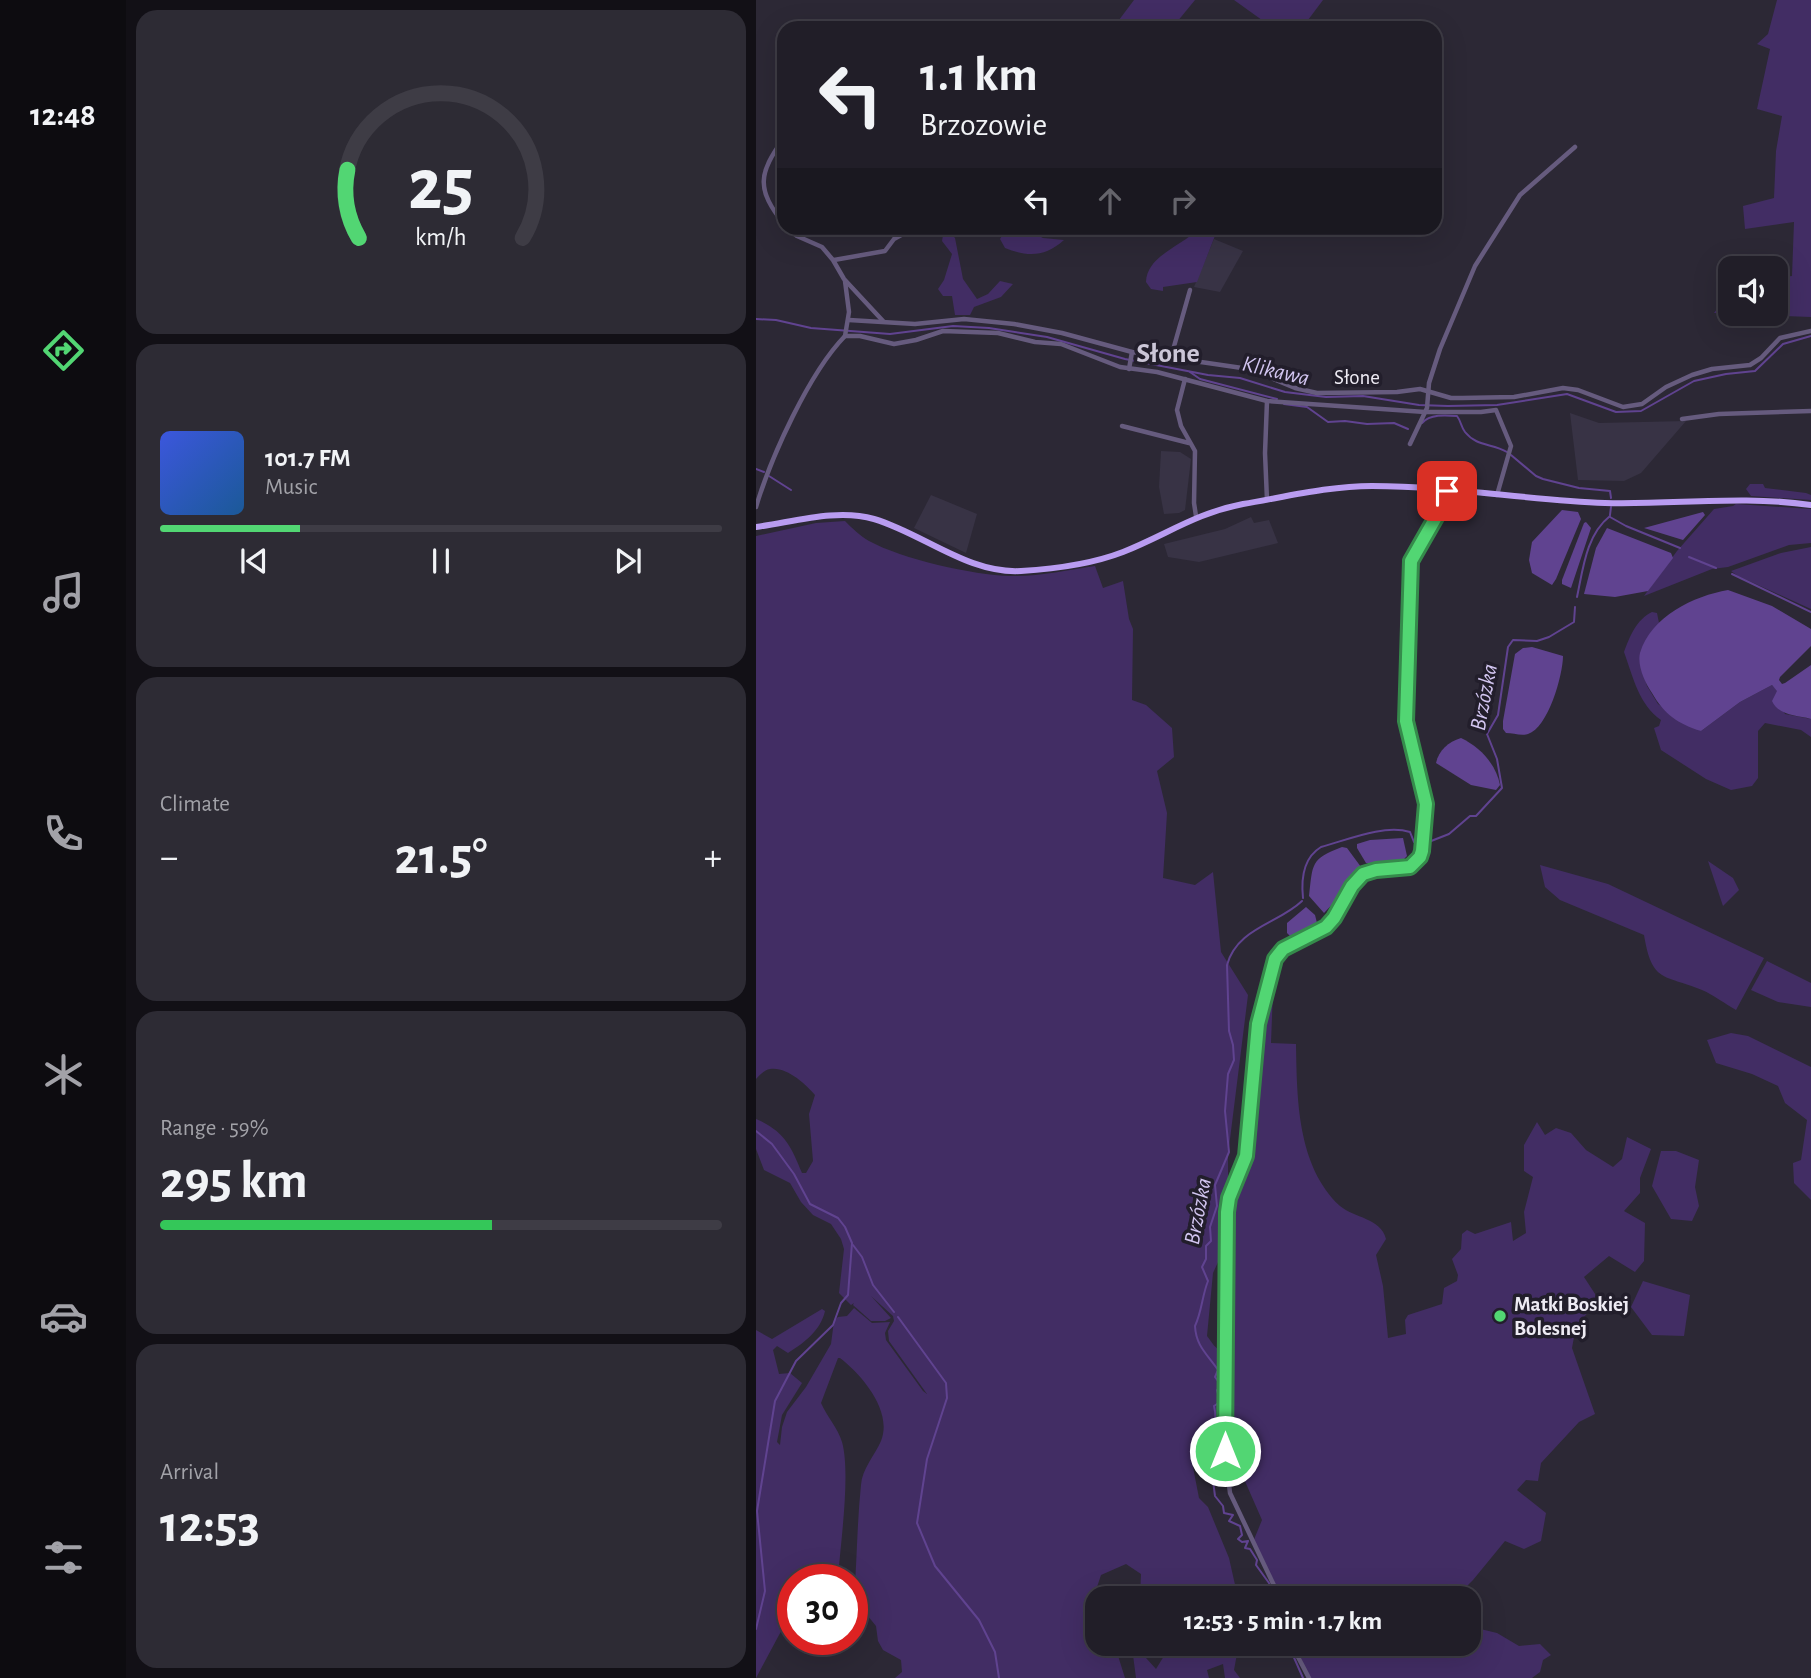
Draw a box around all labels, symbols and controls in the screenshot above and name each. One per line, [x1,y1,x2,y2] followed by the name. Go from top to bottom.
[805,49,896,140] icon: left
[920,51,1038,100] text: 1.1 km
[30,99,96,131] text: 12:48
[920,109,1047,141] text: Brzozowie
[408,150,474,223] text: 25
[1018,182,1056,220] icon: left
[1091,182,1129,220] icon: ahead
[1164,182,1202,220] icon: right
[415,225,467,250] text: km/h
[1718,256,1788,326] map controls
[1718,256,1788,326] button: sound
[39,326,88,375] icon: directions
[1136,340,1200,368] district label: Słone
[1240,353,1311,390] water label: Klikawa
[1334,367,1380,388] street label: Słone
[265,445,351,471] text: 101.7 FM
[1417,461,1477,521] pin
[1428,472,1466,510] icon: arrive
[265,476,317,499] text: Music
[235,542,273,580] icon: previous
[422,542,460,580] icon: pause
[609,542,647,580] icon: next
[39,568,88,617] icon: music
[1467,662,1502,733] water label: Brzózka
[160,793,230,816] text: Climate
[39,809,88,858] icon: phone
[395,831,487,883] text: 21.5°
[160,839,178,877] text: −
[704,839,722,877] text: +
[39,1050,88,1099] icon: climate
[160,1117,269,1140] text: Range · 59%
[160,1155,308,1207] text: 295 km
[1181,1176,1216,1247] water label: Brzózka
[39,1292,88,1341] icon: car
[1514,1294,1629,1339] place label: Matki Boskiej Bolesnej
[1492,1308,1508,1324] marker: Matki Boskiej Bolesnej
[1188,1414,1262,1488] position arrow
[160,1461,219,1484] text: Arrival
[160,1499,260,1551] text: 12:53
[39,1533,88,1582] icon: filters
[777,1564,868,1655] speed limit sign: 30
[1184,1608,1382,1634] text: 12:53 · 5 min · 1.7 km

